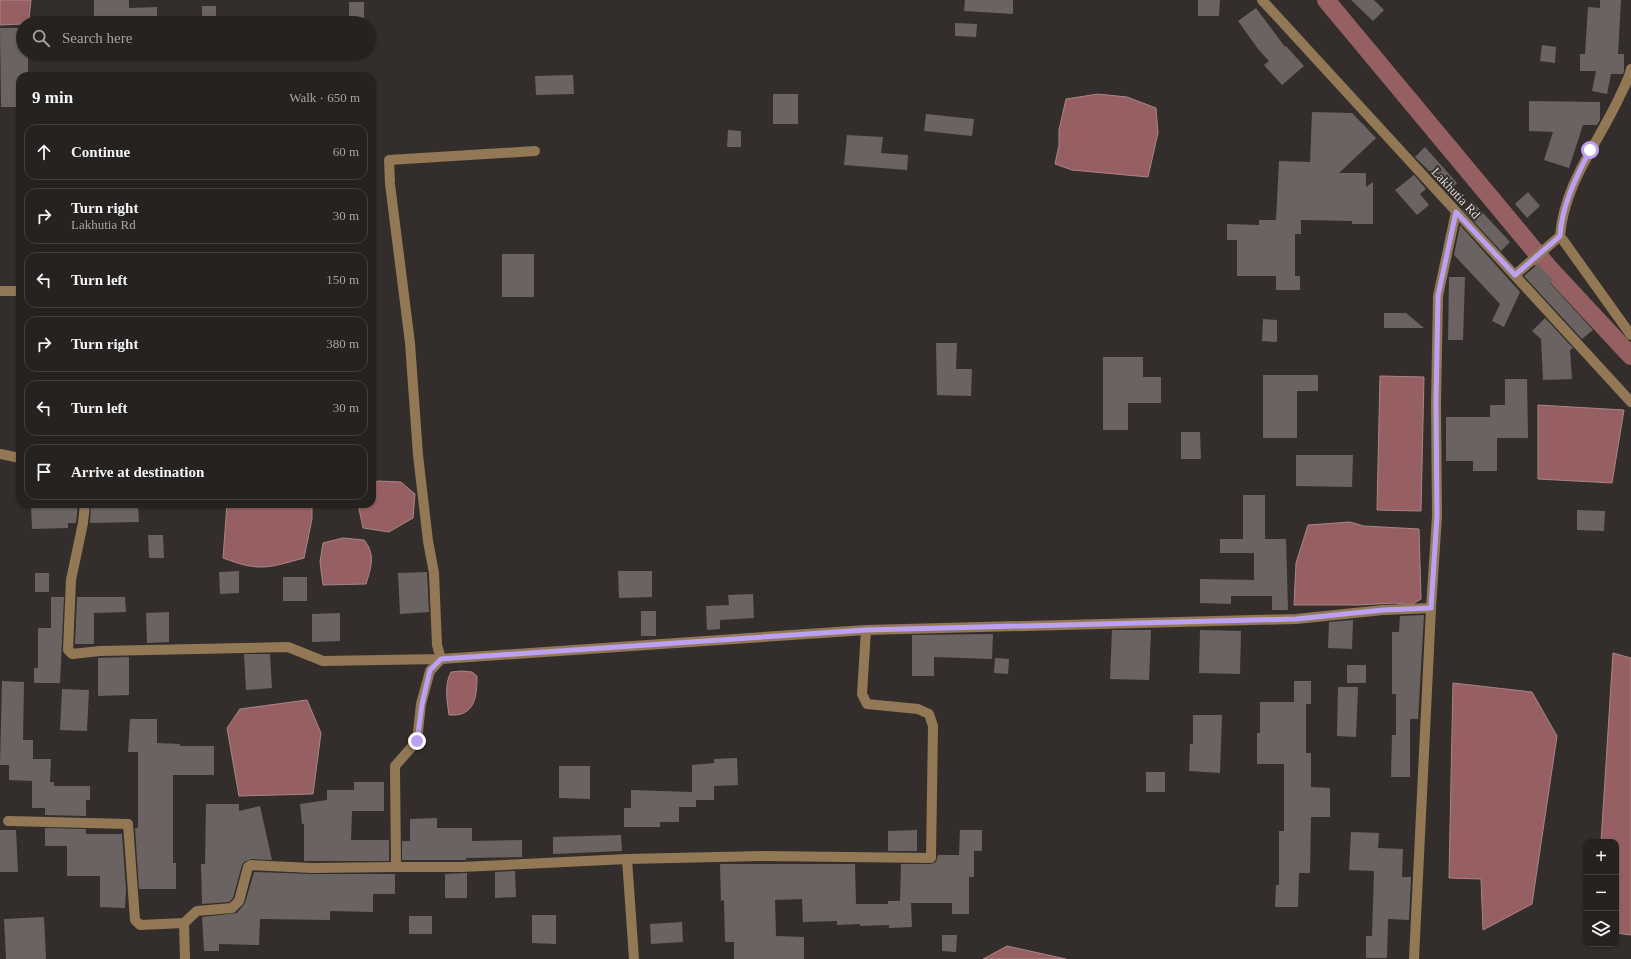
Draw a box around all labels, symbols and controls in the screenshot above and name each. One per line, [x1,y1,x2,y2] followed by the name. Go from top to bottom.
[16,16,376,60] search box
[30,27,52,49] icon: search
[62,30,132,46] text: Search here
[32,88,73,107] text: 9 min
[289,90,360,105] text: Walk · 650 m
[33,141,55,163] icon: ahead
[1581,141,1599,159] route start
[71,144,130,160] text: Continue
[333,144,359,159] text: 60 m
[1428,164,1484,222] street label: Lakhutia Rd
[71,200,138,216] text: Turn right
[33,205,55,227] icon: right
[333,208,359,223] text: 30 m
[71,217,136,232] text: Lakhutia Rd
[33,269,55,291] icon: left
[71,272,128,288] text: Turn left
[326,272,359,287] text: 150 m
[33,333,55,355] icon: right
[71,336,138,352] text: Turn right
[326,336,359,351] text: 380 m
[33,397,55,419] icon: left
[71,400,128,416] text: Turn left
[333,400,359,415] text: 30 m
[33,461,55,483] icon: arrive
[71,464,204,480] text: Arrive at destination
[408,732,426,750] route end
[1583,839,1619,947] map controls
[1583,839,1619,875] button: +
[1583,875,1619,911] button: −
[1583,911,1619,947] button: layers

